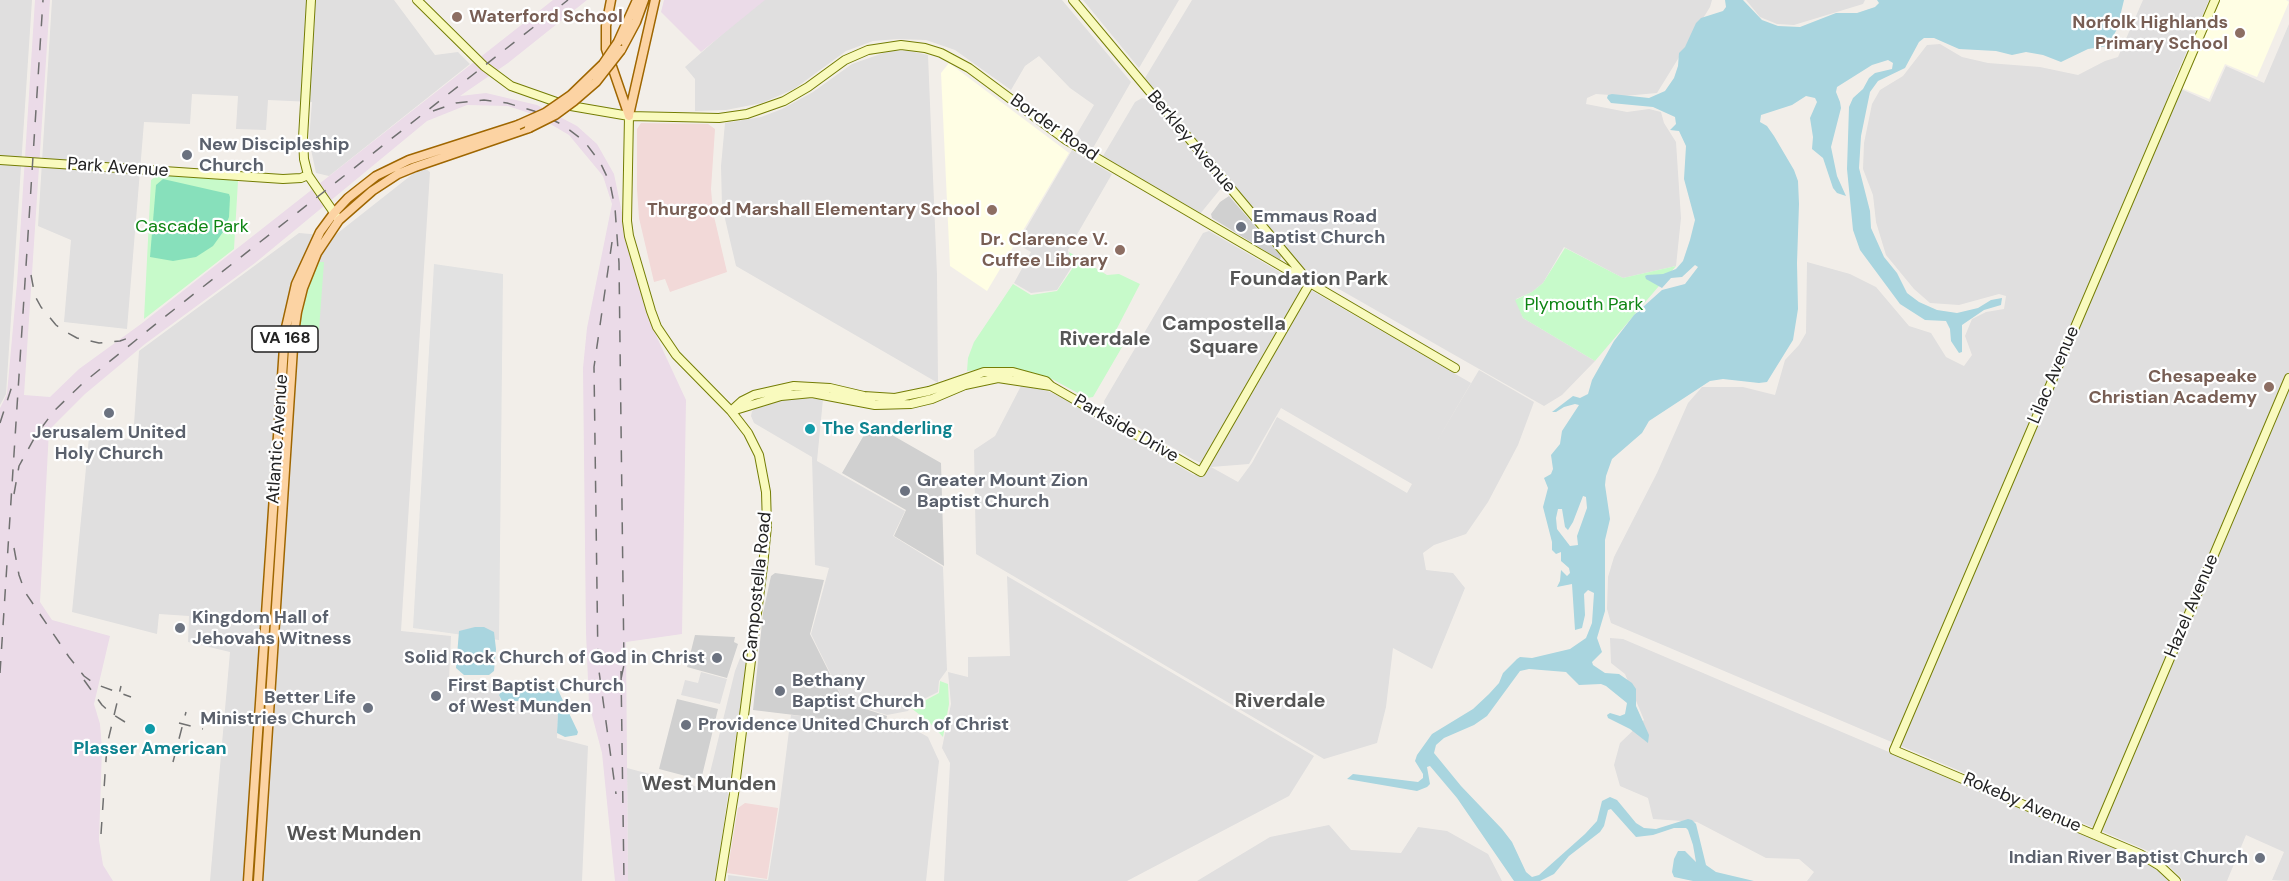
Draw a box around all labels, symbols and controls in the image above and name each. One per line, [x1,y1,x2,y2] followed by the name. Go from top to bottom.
[469,6,623,28] place label: Waterford School
[450,10,464,24] marker: Waterford School
[2072,12,2228,54] place label: Norfolk Highlands Primary School
[2233,26,2247,40] marker: Norfolk Highlands Primary School
[1142,87,1240,197] street label: Berkley Avenue
[1006,90,1102,166] street label: Border Road
[199,134,350,176] place label: New Discipleship Church
[180,148,194,162] marker: New Discipleship Church
[67,154,169,182] street label: Park Avenue
[647,199,980,221] place label: Thurgood Marshall Elementary School
[985,203,999,217] marker: Thurgood Marshall Elementary School
[1253,206,1385,248] place label: Emmaus Road Baptist Church
[135,216,249,238] park label: Cascade Park
[1234,220,1248,234] marker: Emmaus Road Baptist Church
[980,229,1108,272] place label: Dr. Clarence V. Cuffee Library
[1113,243,1127,257] marker: Dr. Clarence V. Cuffee Library
[1230,268,1388,292] district label: Foundation Park
[1524,294,1644,316] park label: Plymouth Park
[1162,313,1286,360] district label: Campostella Square
[2024,323,2084,427] street label: Lilac Avenue
[252,326,318,352] road number: VA 168
[1059,328,1151,352] district label: Riverdale
[2088,366,2257,409] place label: Chesapeake Christian Academy
[263,373,293,505] street label: Atlantic Avenue
[2262,380,2276,394] marker: Chesapeake Christian Academy
[1070,390,1182,468] street label: Parkside Drive
[102,406,116,420] marker: Jerusalem United Holy Church
[822,418,953,440] place label: The Sanderling
[32,422,186,464] place label: Jerusalem United Holy Church
[803,422,817,436] marker: The Sanderling
[917,470,1088,512] place label: Greater Mount Zion Baptist Church
[898,484,912,498] marker: Greater Mount Zion Baptist Church
[739,511,777,663] street label: Campostella Road
[2160,551,2224,661] street label: Hazel Avenue
[192,607,352,650] place label: Kingdom Hall of Jehovahs Witness
[173,621,187,635] marker: Kingdom Hall of Jehovahs Witness
[404,647,705,669] place label: Solid Rock Church of God in Christ
[710,651,724,665] marker: Solid Rock Church of God in Christ
[792,670,924,712] place label: Bethany Baptist Church
[448,675,624,718] place label: First Baptist Church of West Munden
[773,684,787,698] marker: Bethany Baptist Church
[200,687,356,730] place label: Better Life Ministries Church
[429,689,443,703] marker: First Baptist Church of West Munden
[1234,690,1326,714] district label: Riverdale
[361,701,375,715] marker: Better Life Ministries Church
[698,714,1009,736] place label: Providence United Church of Christ
[679,718,693,732] marker: Providence United Church of Christ
[143,722,157,736] marker: Plasser American
[73,738,227,760] place label: Plasser American
[1960,768,2084,838] street label: Rokeby Avenue
[642,773,776,797] district label: West Munden
[287,823,421,847] district label: West Munden
[2009,847,2248,869] place label: Indian River Baptist Church
[2253,851,2267,865] marker: Indian River Baptist Church

